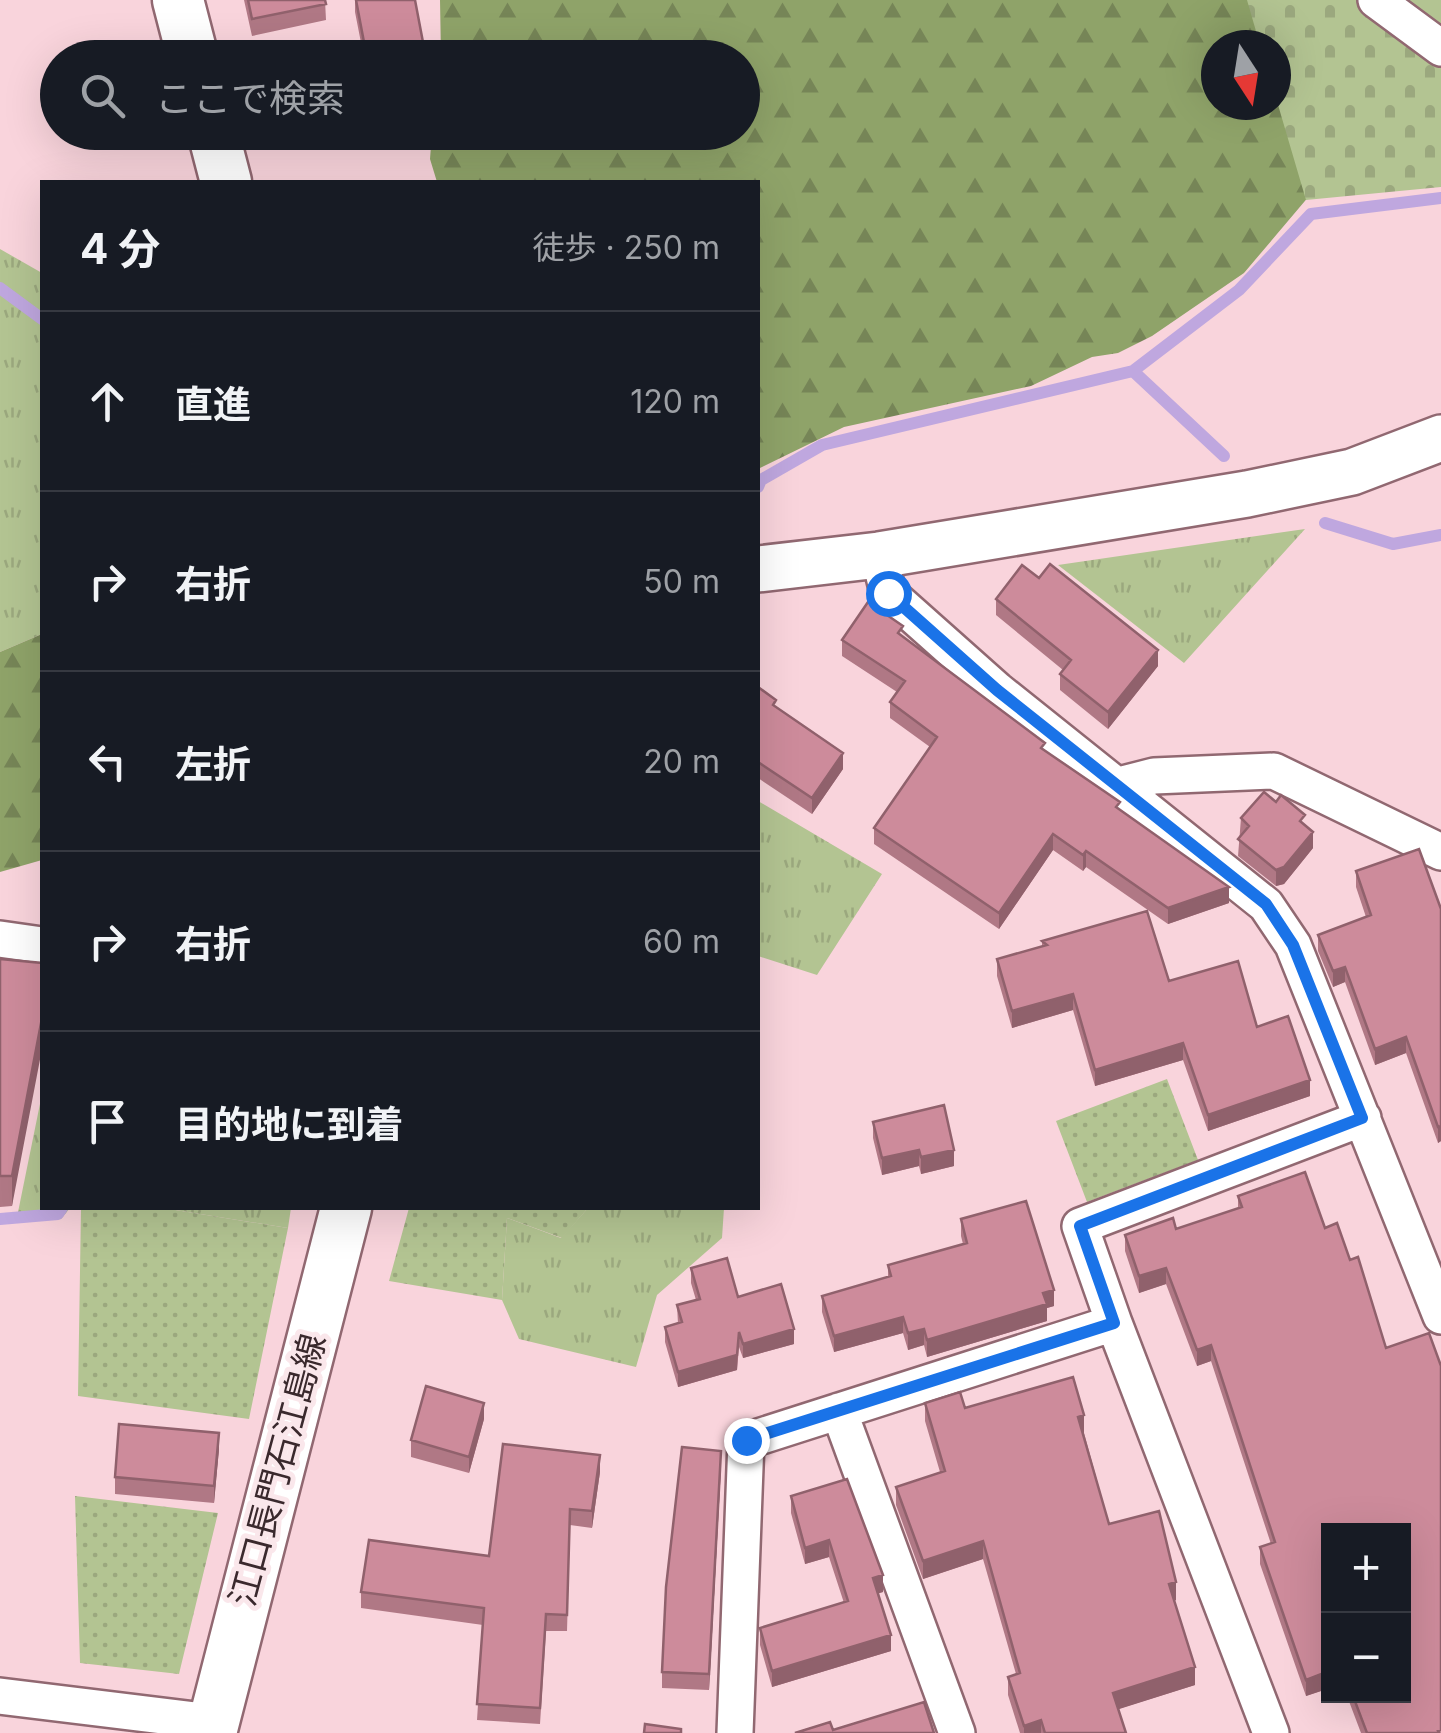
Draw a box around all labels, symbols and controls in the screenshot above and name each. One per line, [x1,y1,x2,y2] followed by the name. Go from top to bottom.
[1201,30,1291,120] north arrow
[40,40,760,150] search box
[75,68,130,123] icon: search
[155,75,345,121] text: ここで検索
[80,223,160,274] text: 4 分
[533,228,720,267] text: 徒歩 · 250 m
[80,374,135,429] icon: ahead
[175,381,251,427] text: 直進
[630,382,720,421] text: 120 m
[80,554,135,609] icon: right
[175,561,251,607] text: 右折
[643,562,720,601] text: 50 m
[866,571,912,617] route start
[80,734,135,789] icon: left
[175,741,251,787] text: 左折
[643,742,720,781] text: 20 m
[80,914,135,969] icon: right
[175,921,251,967] text: 右折
[643,922,720,961] text: 60 m
[80,1094,135,1149] icon: arrive
[175,1101,403,1147] text: 目的地に到着
[221,1329,334,1610] street label: 江口長門石江島線
[724,1418,770,1464] route end
[1321,1523,1411,1703] map controls
[1321,1523,1411,1613] button: +
[1321,1613,1411,1703] button: −

